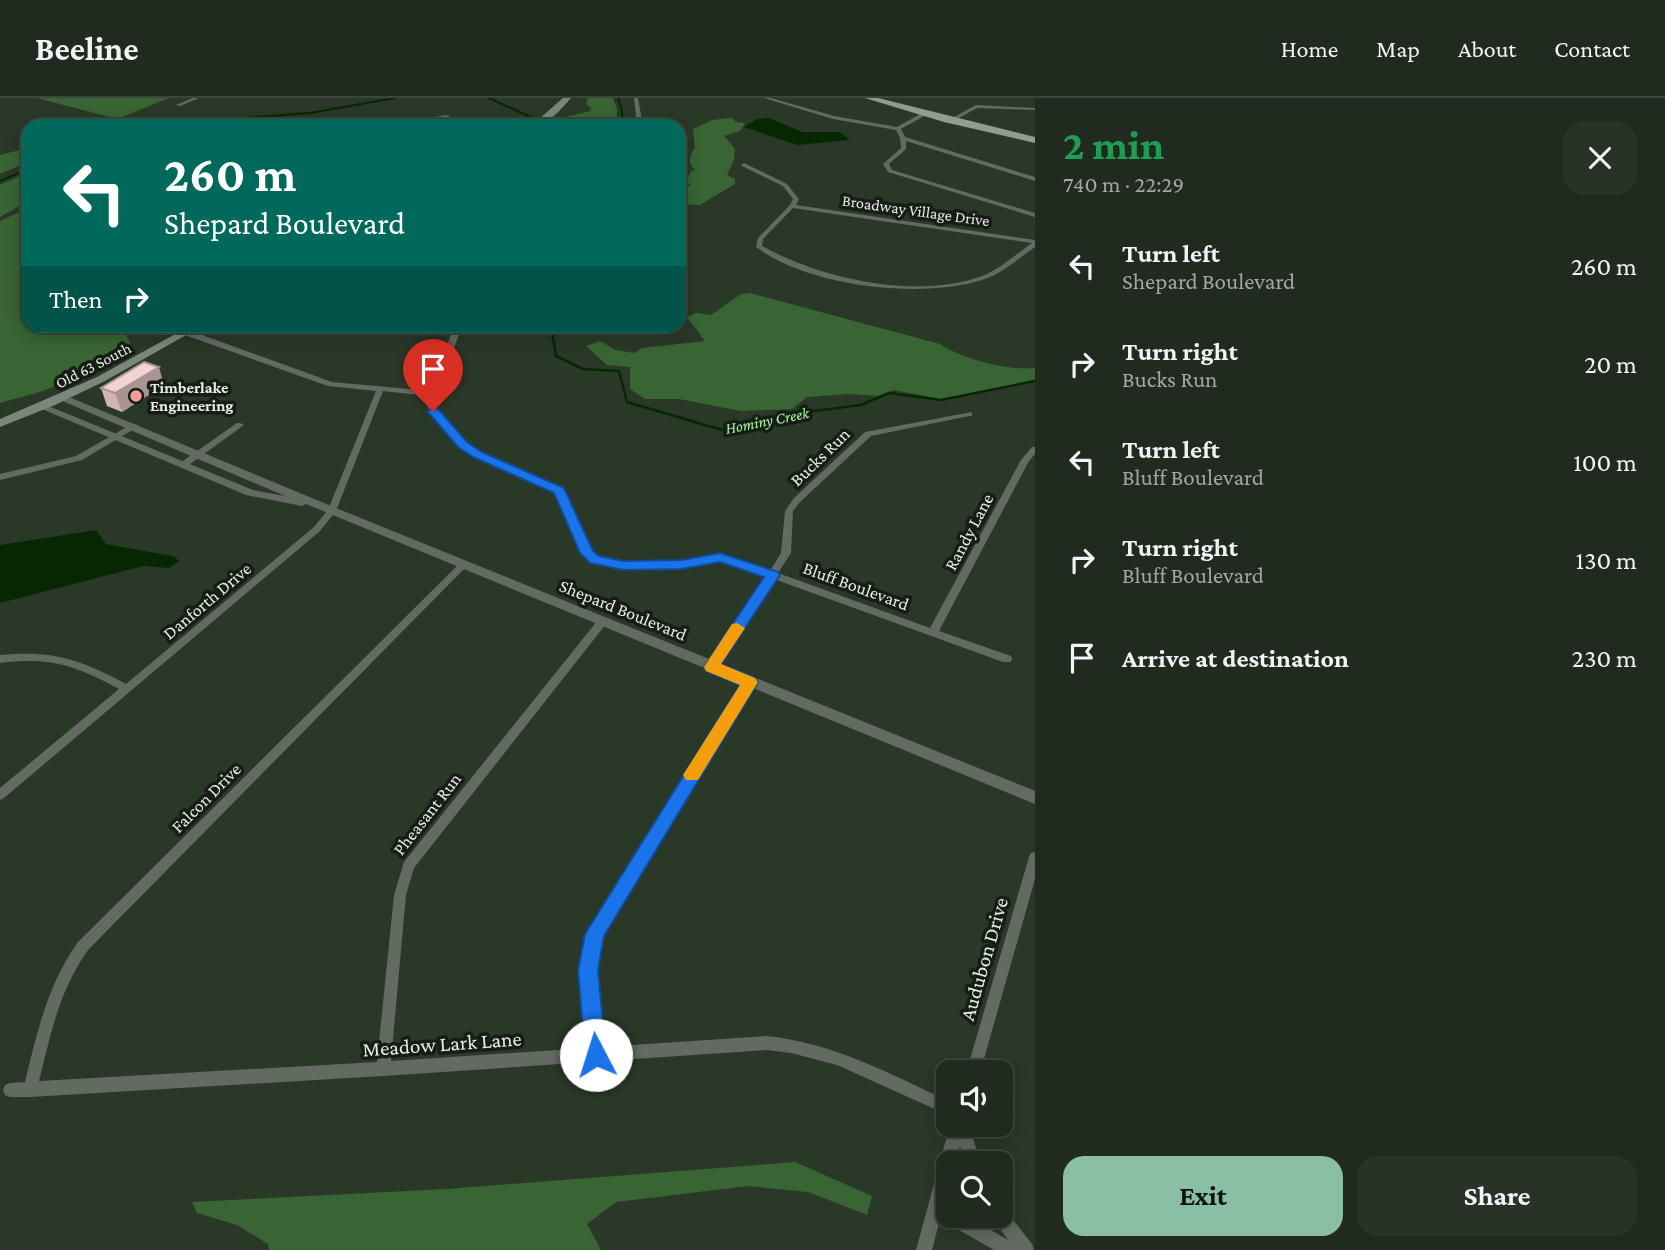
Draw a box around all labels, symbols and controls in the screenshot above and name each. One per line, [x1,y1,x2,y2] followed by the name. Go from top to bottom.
[35,30,139,67] text: Beeline
[1281,35,1338,62] text: Home
[1376,35,1420,62] text: Map
[1458,35,1516,62] text: About
[1554,35,1630,62] text: Contact
[1063,121,1164,168] text: 2 min
[1563,121,1637,195] button: close
[49,147,140,238] icon: left
[164,147,296,202] text: 260 m
[1063,171,1184,197] text: 740 m · 22:29
[841,192,991,230] street label: Broadway Village Drive
[164,205,405,241] text: Shepard Boulevard
[1122,239,1220,268] text: Turn left
[1063,247,1101,285] icon: left
[1571,252,1637,281] text: 260 m
[1122,268,1295,294] text: Shepard Boulevard
[117,280,155,318] icon: right
[49,285,103,314] text: Then
[1122,337,1238,366] text: Turn right
[53,339,134,392] street label: Old 63 South
[403,339,463,411] pin
[1063,345,1101,383] icon: right
[414,350,452,388] icon: arrive
[1584,350,1637,379] text: 20 m
[1122,366,1217,392] text: Bucks Run
[150,379,233,414] place label: Timberlake Engineering
[128,388,144,404] marker: Timberlake Engineering
[724,404,812,438] water label: Hominy Creek
[786,424,854,490] street label: Bucks Run
[1122,435,1220,464] text: Turn left
[1063,443,1101,481] icon: left
[1573,448,1637,477] text: 100 m
[1122,464,1264,490] text: Bluff Boulevard
[940,490,998,574] street label: Randy Lane
[1122,533,1238,562] text: Turn right
[1063,541,1101,579] icon: right
[1576,546,1637,575] text: 130 m
[159,558,255,644] street label: Danforth Drive
[800,558,912,615] street label: Bluff Boulevard
[1122,562,1264,588] text: Bluff Boulevard
[556,575,690,645] street label: Shepard Boulevard
[1063,639,1101,677] icon: arrive
[1122,644,1349,673] text: Arrive at destination
[1572,644,1637,673] text: 230 m
[167,759,245,837] street label: Falcon Drive
[389,769,465,859] street label: Pheasant Run
[955,895,1013,1023] street label: Audubon Drive
[559,1018,633,1092] position arrow
[362,1026,522,1062] street label: Meadow Lark Lane
[936,1060,1013,1228] map controls
[936,1060,1013,1137] button: sound
[936,1151,1013,1228] button: search
[1063,1156,1343,1236] button: Exit
[1357,1156,1637,1236] button: Share

